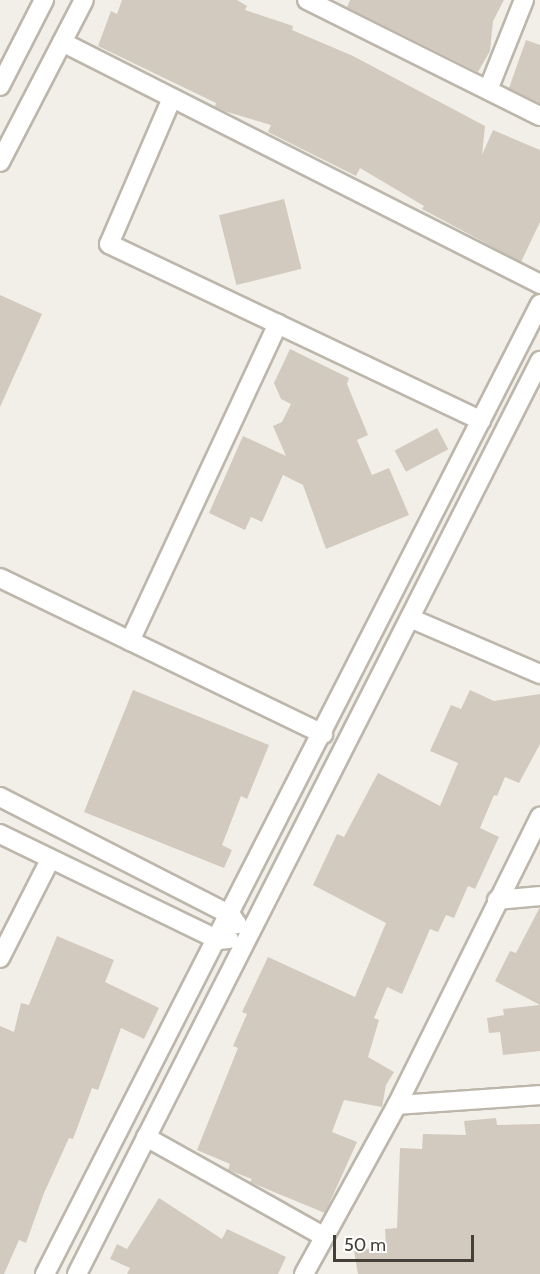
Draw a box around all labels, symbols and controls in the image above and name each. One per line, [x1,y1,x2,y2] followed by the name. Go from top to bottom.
[336,1223,477,1261] scale bar
[344,1234,386,1256] text: 50 m

